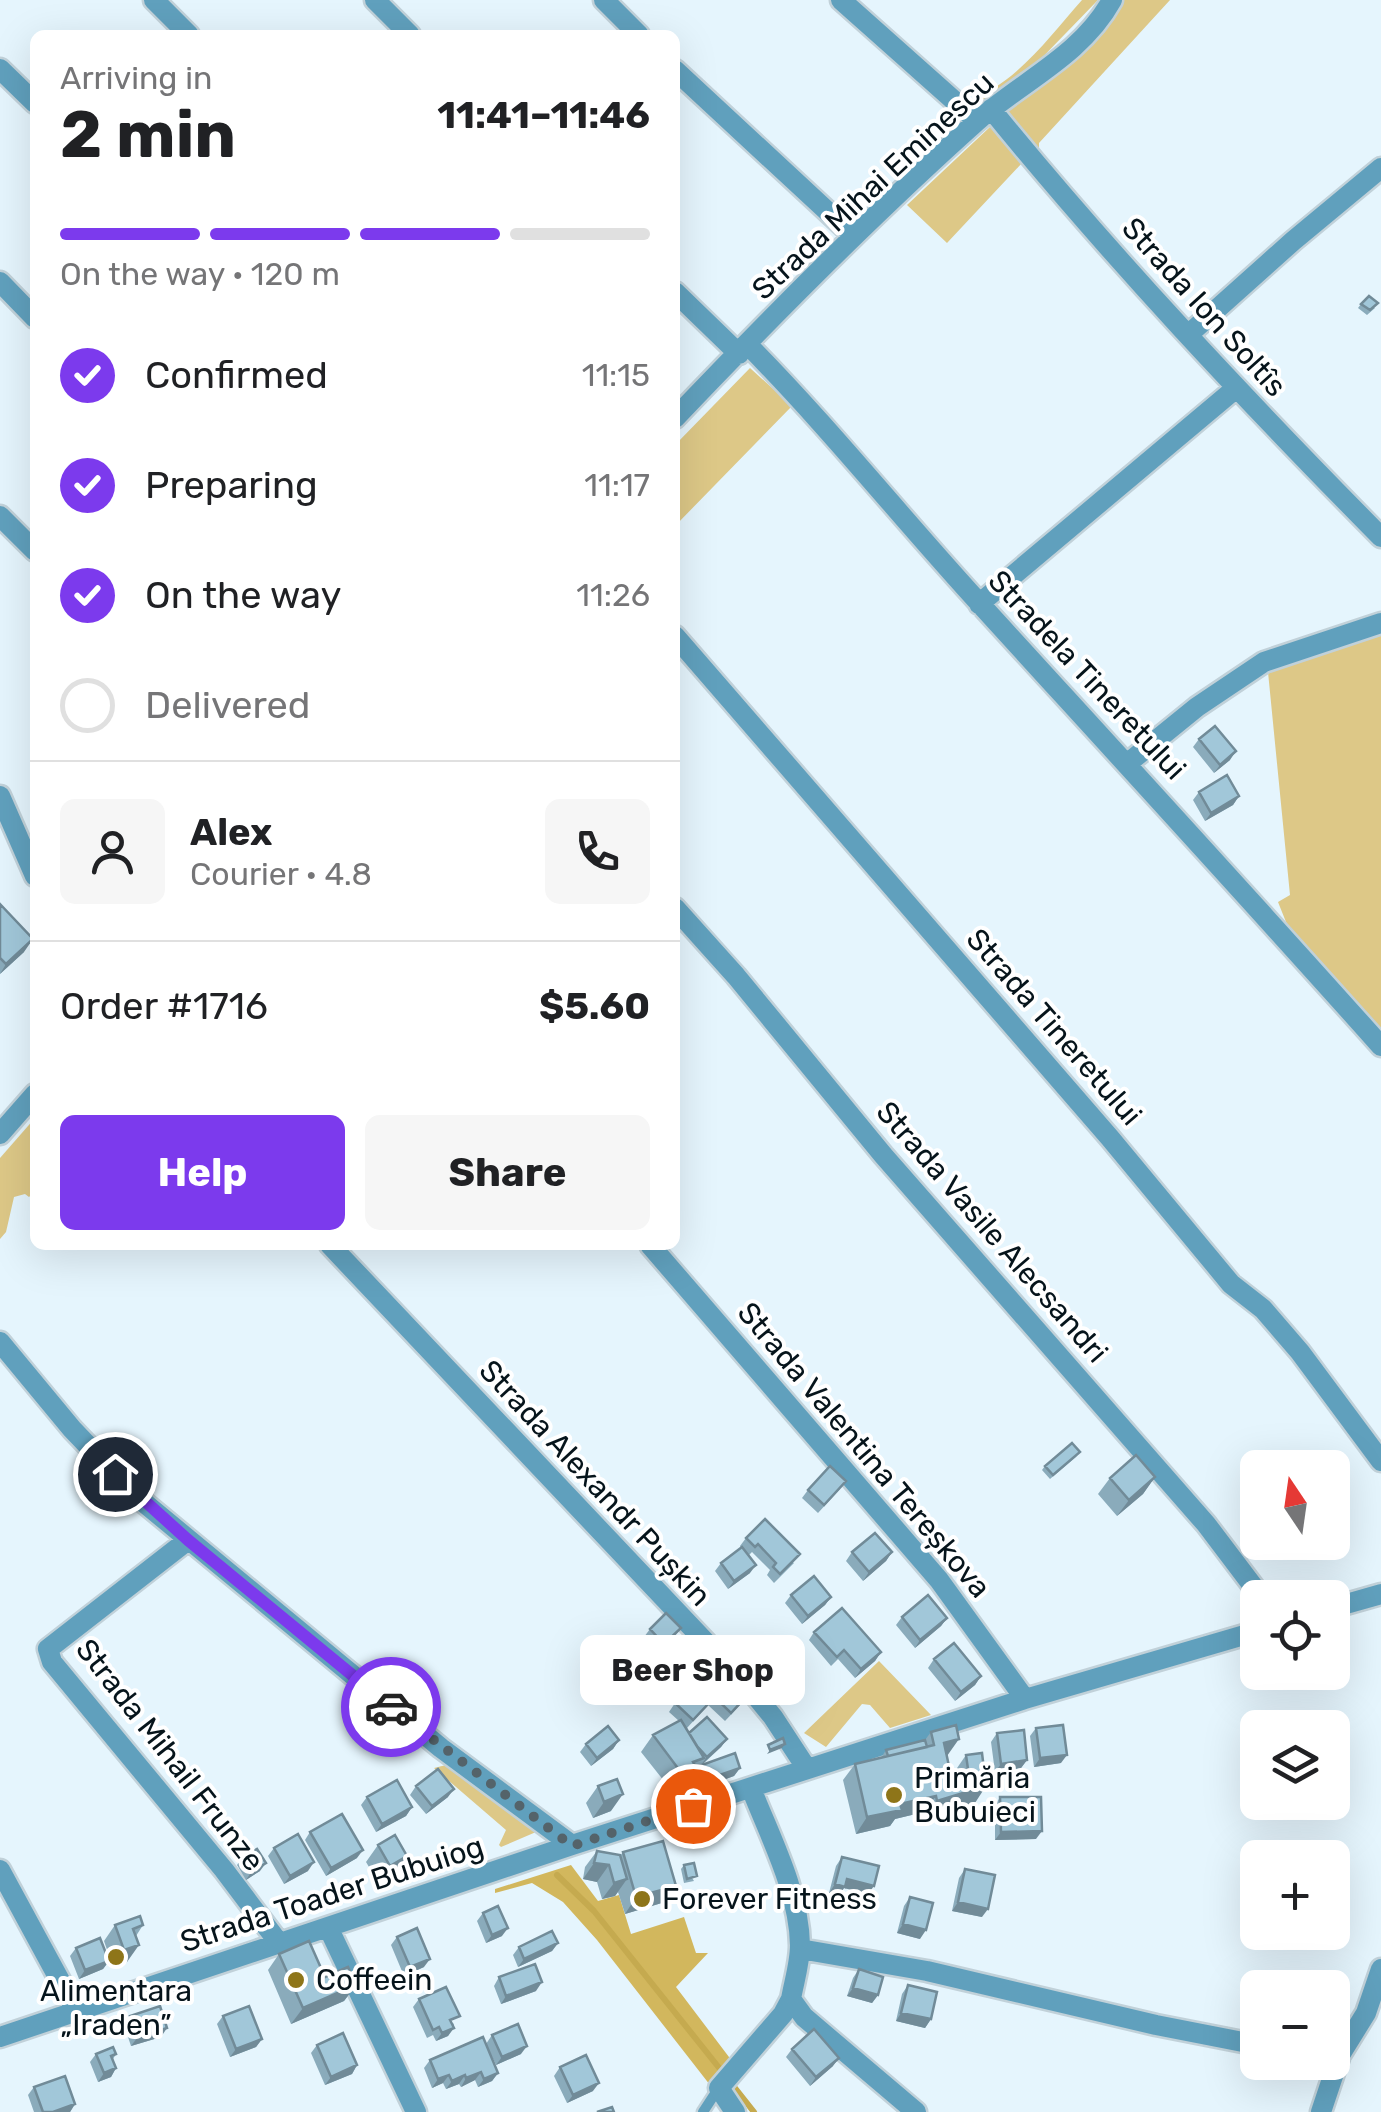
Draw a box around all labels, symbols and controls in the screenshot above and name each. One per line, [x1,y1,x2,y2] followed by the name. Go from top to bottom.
[60,59,212,97] text: Arriving in
[745,65,1001,307] street label: Strada Mihai Eminescu
[437,92,650,138] text: 11:41–11:46
[60,96,236,173] text: 2 min
[1114,210,1294,404] street label: Strada Ion Soltîs
[60,255,340,293] text: On the way · 120 m
[60,348,115,403] icon: check
[145,352,328,398] text: Confirmed
[582,356,650,394] text: 11:15
[60,458,115,513] icon: check
[145,462,318,508] text: Preparing
[584,466,650,504] text: 11:17
[981,563,1193,787] street label: Stradela Tineretului
[60,568,115,623] icon: check
[145,572,341,618] text: On the way
[576,576,650,614] text: 11:26
[145,682,310,728] text: Delivered
[60,799,165,904] button: person
[545,799,650,904] button: phone
[190,809,272,855] text: Alex
[190,855,372,893] text: Courier · 4.8
[959,921,1149,1133] street label: Strada Tineretului
[60,983,268,1029] text: Order #1716
[539,983,650,1029] text: $5.60
[869,1094,1115,1370] street label: Strada Vasile Alecsandri
[60,1115,345,1230] button: Help
[365,1115,650,1230] button: Share
[730,1295,998,1605] street label: Strada Valentina Tereșkova
[472,1353,718,1613] street label: Strada Alexandr Pușkin
[73,1432,158,1517] pin
[88,1447,143,1502] icon: home
[1240,1450,1350,1560] north arrow
[1240,1450,1350,2080] map controls
[1240,1580,1350,1690] button: locate
[68,1632,272,1878] street label: Strada Mihail Frunze
[580,1636,806,1706] callout: Beer Shop
[611,1651,774,1689] text: Beer Shop
[341,1657,441,1757] courier
[364,1680,419,1735] icon: car
[1240,1710,1350,1820] button: layers
[914,1760,1036,1830] place label: Primăria Bubuieci
[651,1764,736,1849] pin
[666,1779,721,1834] icon: bag
[883,1784,905,1806] marker: Primăria Bubuieci
[176,1828,488,1960] street label: Strada Toader Bubuiog
[1240,1840,1350,1950] button: +
[662,1881,877,1917] place label: Forever Fitness
[631,1888,653,1910] marker: Forever Fitness
[105,1946,127,1968] marker: Alimentara „Iraden”
[316,1962,433,1998] place label: Coffeein
[285,1969,307,1991] marker: Coffeein
[1240,1970,1350,2080] button: −
[40,1973,192,2043] place label: Alimentara „Iraden”

